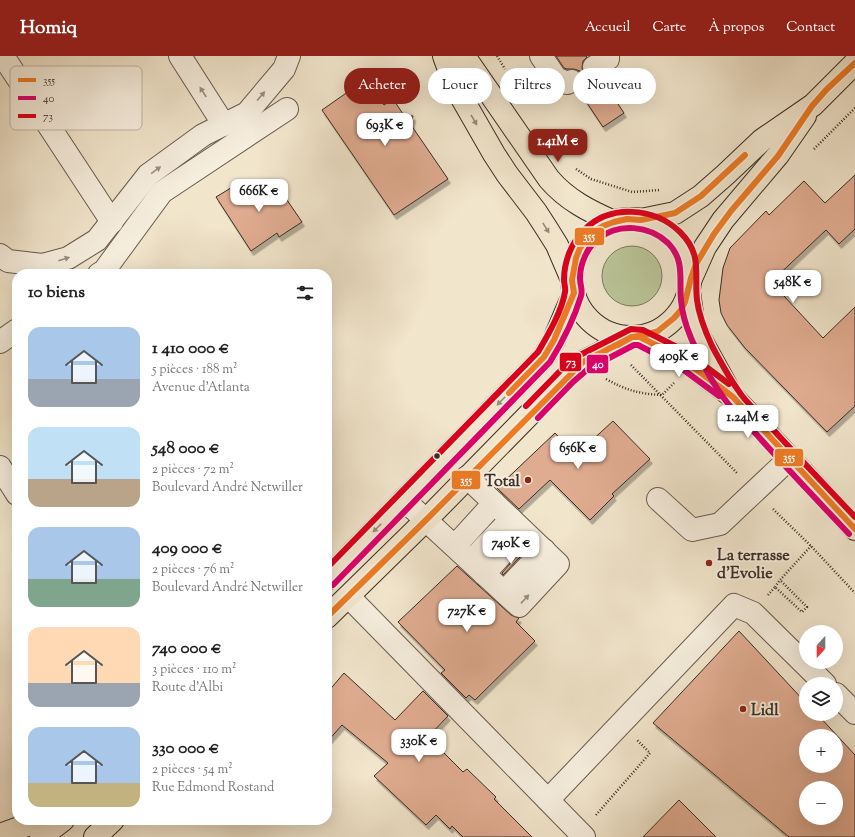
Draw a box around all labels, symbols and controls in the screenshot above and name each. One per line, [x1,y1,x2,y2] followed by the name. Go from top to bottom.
[20,15,77,42] text: Homiq
[585,18,630,38] text: Accueil
[652,18,686,38] text: Carte
[708,18,764,38] text: À propos
[786,18,835,38] text: Contact
[10,66,142,130] legend
[344,68,420,104] chip: Acheter
[428,68,492,104] chip: Louer
[500,68,565,104] chip: Filtres
[573,68,656,104] chip: Nouveau
[43,73,55,89] text: 355
[199,87,207,97] one-way arrow
[257,90,266,101] one-way arrow
[43,91,54,107] text: 40
[43,109,53,125] text: 73
[352,113,418,147] pin: 693K €
[471,114,478,125] one-way arrow
[366,117,404,135] text: 693K €
[521,129,595,163] pin: 1.41M €
[537,133,579,151] text: 1.41M €
[150,166,161,174] one-way arrow
[226,179,292,213] pin: 666K €
[239,183,279,201] text: 666K €
[543,222,550,233] one-way arrow
[574,227,605,246] line badge: 355
[583,229,595,245] text: 355
[58,255,70,261] one-way arrow
[760,270,826,304] pin: 548K €
[774,274,812,292] text: 548K €
[28,281,85,305] text: 10 biens
[294,282,316,304] icon: filters
[152,337,229,361] text: 1 410 000 €
[60,343,108,391] icon: home
[646,344,712,378] pin: 409K €
[659,348,699,366] text: 409K €
[559,352,582,372] line badge: 73
[586,354,609,374] line badge: 40
[566,355,577,371] text: 73
[591,357,604,373] text: 40
[152,361,237,379] text: 5 pièces · 188 m²
[152,379,250,397] text: Avenue d'Atlanta
[496,396,506,406] one-way arrow
[711,405,785,439] pin: 1.24M €
[726,409,770,427] text: 1.24M €
[545,436,611,470] pin: 656K €
[152,437,220,461] text: 548 000 €
[559,440,597,458] text: 656K €
[60,443,108,491] icon: home
[774,448,804,467] line badge: 355
[783,450,795,466] text: 355
[432,451,442,461] unlabelled marker
[152,461,234,479] text: 2 pièces · 72 m²
[451,470,481,490] line badge: 355
[484,471,521,494] place label: Total
[460,473,472,489] text: 355
[523,475,533,485] marker: Total
[152,479,303,497] text: Boulevard André Netwiller
[372,523,382,533] one-way arrow
[478,531,544,565] pin: 740K €
[491,535,531,553] text: 740K €
[152,537,222,561] text: 409 000 €
[60,543,108,591] icon: home
[717,545,790,586] place label: La terrasse d'Evolie
[704,558,714,568] marker: La terrasse d'Evolie
[152,561,235,579] text: 2 pièces · 76 m²
[152,579,303,597] text: Boulevard André Netwiller
[520,594,530,604] one-way arrow
[434,599,500,633] pin: 727K €
[447,603,487,621] text: 727K €
[799,625,843,669] north arrow
[799,625,843,825] map controls
[152,637,221,661] text: 740 000 €
[60,643,108,691] icon: home
[152,661,236,679] text: 3 pièces · 110 m²
[799,677,843,721] button: layers
[152,679,223,697] text: Route d'Albi
[751,700,779,723] place label: Lidl
[738,704,748,714] marker: Lidl
[386,729,452,763] pin: 330K €
[799,729,843,773] button: +
[400,733,438,751] text: 330K €
[152,737,219,761] text: 330 000 €
[60,743,108,791] icon: home
[152,761,233,779] text: 2 pièces · 54 m²
[152,779,274,797] text: Rue Edmond Rostand
[799,781,843,825] button: −

